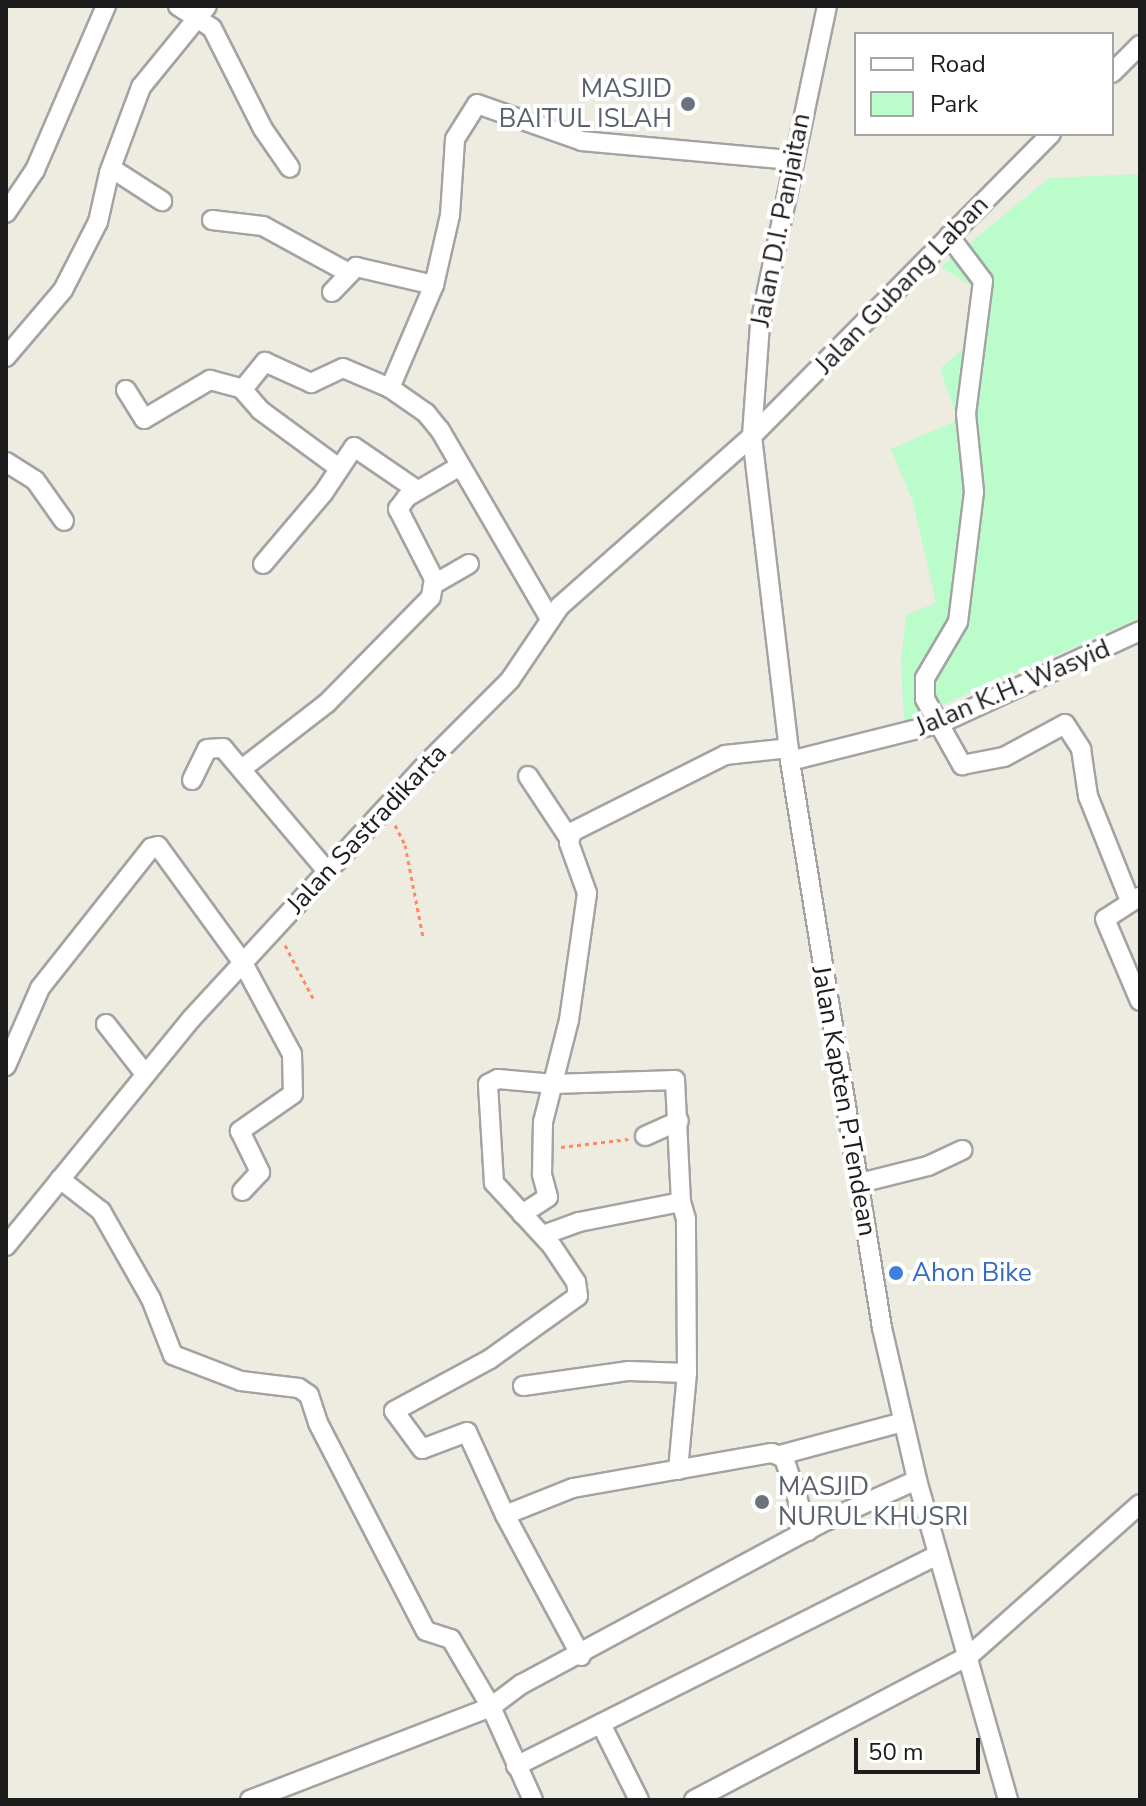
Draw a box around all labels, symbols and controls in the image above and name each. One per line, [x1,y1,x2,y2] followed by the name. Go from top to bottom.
[854,32,1114,136] legend
[930,48,986,80] text: Road
[499,73,672,134] place label: MASJID BAITUL ISLAH
[930,88,978,120] text: Park
[679,95,697,113] marker: MASJID BAITUL ISLAH
[745,111,817,329] street label: Jalan D.I. Panjaitan
[809,189,995,381] street label: Jalan Gubang Laban
[911,633,1115,743] street label: Jalan K.H. Wasyid
[281,738,453,920] street label: Jalan Sastradikarta
[805,964,883,1238] street label: Jalan Kapten P.Tendean
[912,1257,1032,1289] place label: Ahon Bike
[887,1264,905,1282] marker: Ahon Bike
[778,1471,968,1532] place label: MASJID NURUL KHUSRI
[753,1493,771,1511] marker: MASJID NURUL KHUSRI
[858,1722,984,1772] scale bar
[868,1736,924,1768] text: 50 m

